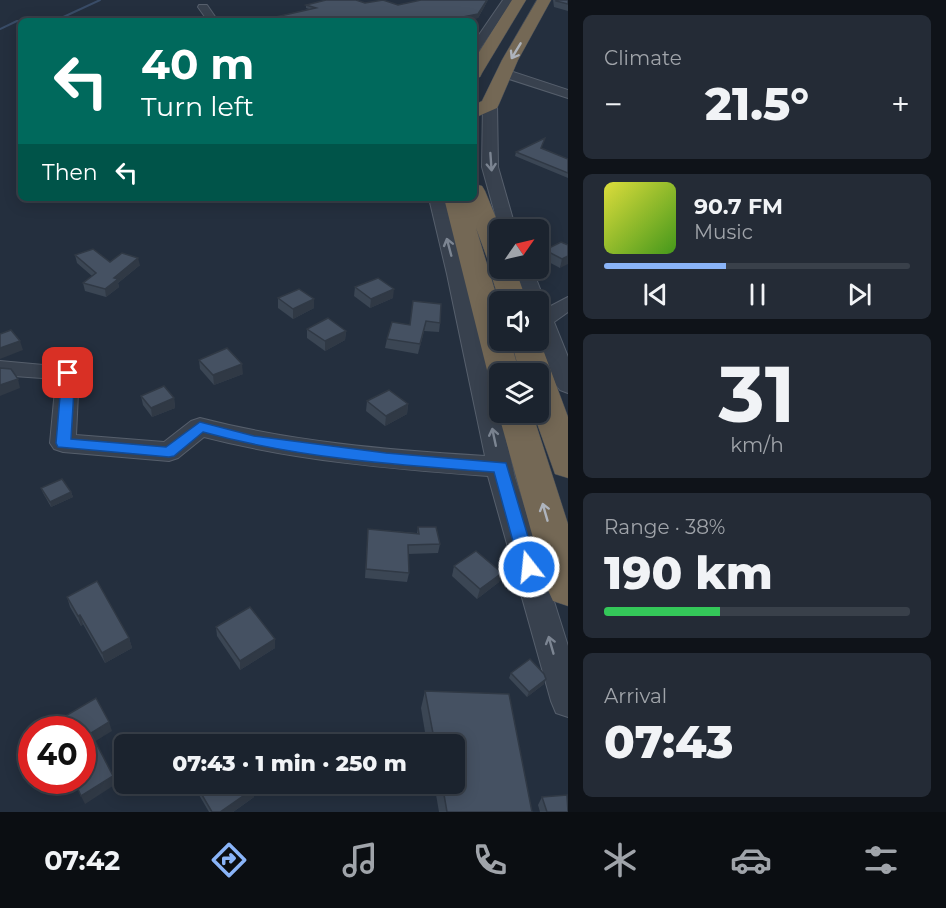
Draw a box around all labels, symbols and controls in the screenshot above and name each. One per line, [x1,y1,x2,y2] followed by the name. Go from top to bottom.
[141,38,254,90] text: 40 m
[42,42,120,120] icon: left
[509,42,521,59] one-way arrow
[604,46,682,70] text: Climate
[705,76,809,131] text: 21.5°
[604,84,623,124] text: −
[891,84,910,124] text: +
[141,90,254,123] text: Turn left
[485,152,496,172] one-way arrow
[110,156,143,189] icon: left
[42,159,98,186] text: Then
[694,193,783,220] text: 90.7 FM
[489,219,549,279] north arrow
[489,219,549,423] map controls
[694,220,753,244] text: Music
[443,238,455,257] one-way arrow
[639,278,672,311] icon: previous
[741,278,774,311] icon: pause
[843,278,876,311] icon: next
[489,291,549,351] button: sound
[719,346,795,442] text: 31
[42,347,93,398] pin
[51,356,84,389] icon: arrive
[489,363,549,423] button: layers
[487,427,499,446] one-way arrow
[730,433,784,457] text: km/h
[539,503,550,522] one-way arrow
[604,515,725,539] text: Range · 38%
[497,535,561,599] position arrow
[604,545,773,600] text: 190 km
[545,635,557,654] one-way arrow
[604,684,667,708] text: Arrival
[604,714,734,769] text: 07:43
[18,716,96,794] speed limit sign: 40
[172,750,407,777] text: 07:43 · 1 min · 250 m
[208,839,250,881] icon: directions
[339,839,381,881] icon: music
[469,839,511,881] icon: phone
[599,839,641,881] icon: climate
[730,839,772,881] icon: car
[860,839,902,881] icon: filters
[44,844,120,877] text: 07:42

